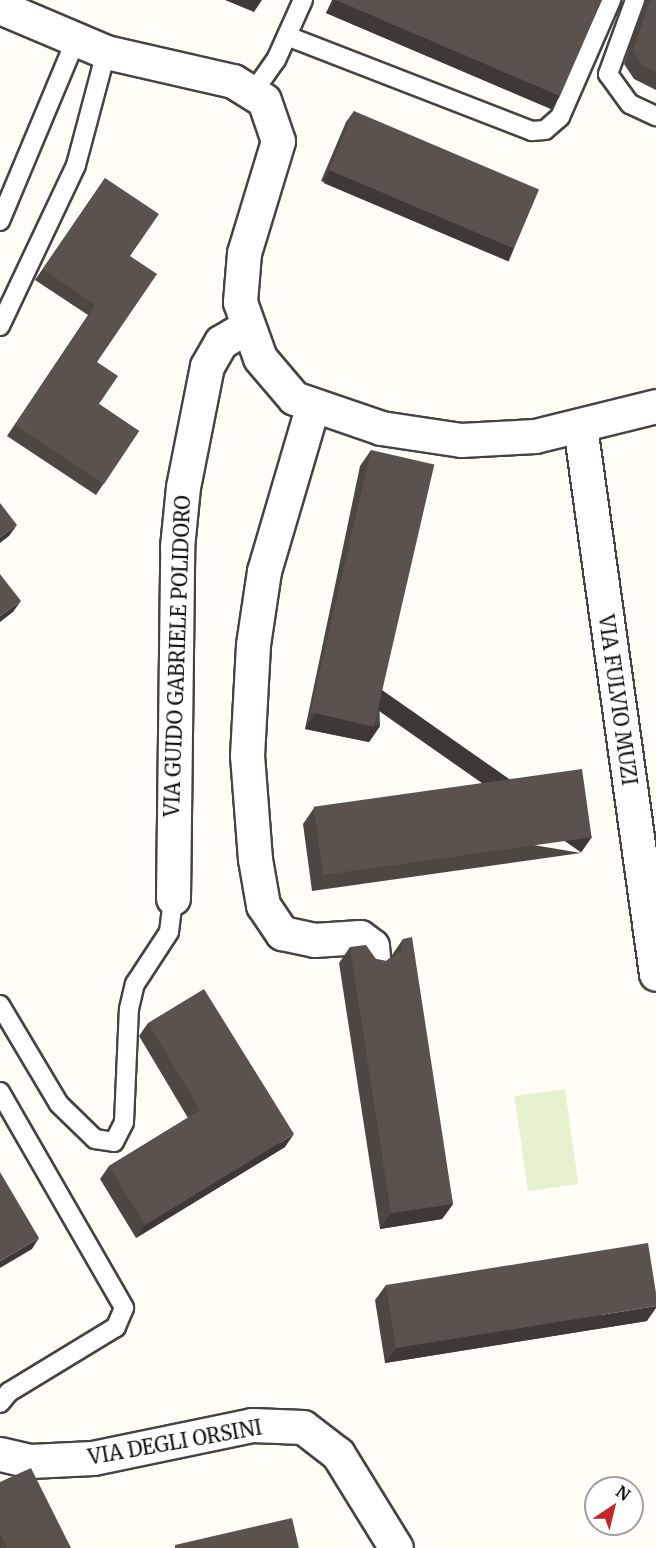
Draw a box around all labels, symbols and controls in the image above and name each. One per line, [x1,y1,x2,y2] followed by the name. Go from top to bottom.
[159,495,195,817] street label: VIA GUIDO GABRIELE POLIDORO
[594,613,642,787] street label: VIA FULVIO MUZI
[86,1415,264,1469] street label: VIA DEGLI ORSINI
[584,1476,644,1536] north arrow
[612,1481,634,1505] text: N

